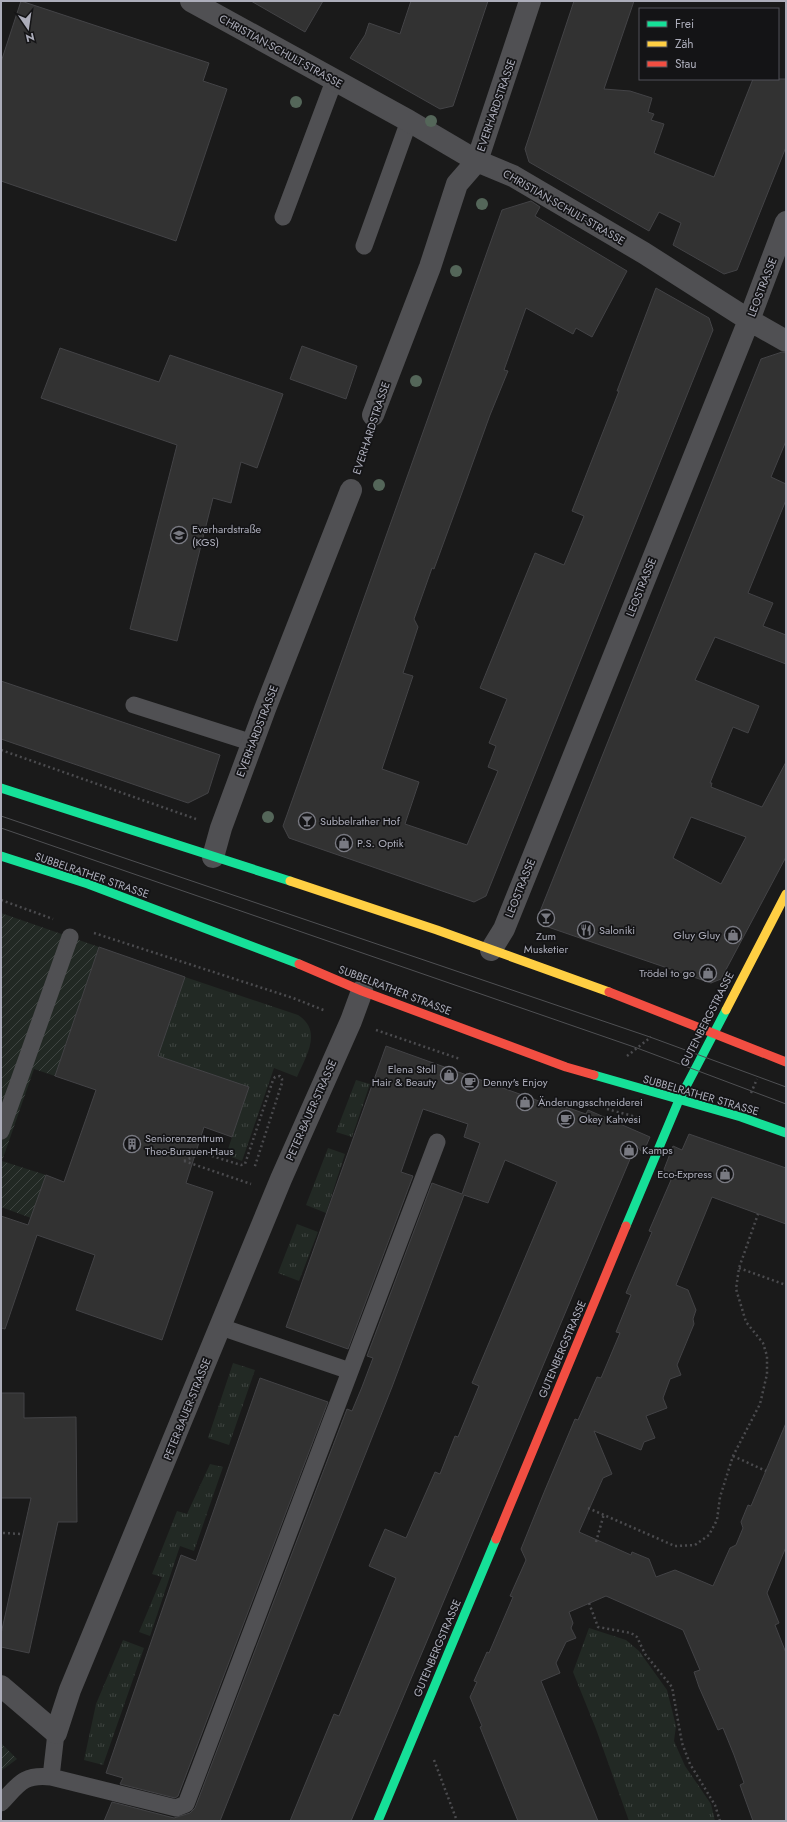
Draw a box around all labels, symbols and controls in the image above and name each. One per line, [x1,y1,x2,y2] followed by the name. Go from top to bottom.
[8,8,48,48] north arrow
[639,8,779,80] legend
[216,10,346,92] street label: CHRISTIAN-SCHULT-STRASSE
[675,15,694,33] text: Frei
[24,29,36,47] text: N
[675,35,694,53] text: Zäh
[675,55,697,73] text: Stau
[473,57,519,153] street label: EVERHARDSTRASSE
[500,165,628,249] street label: CHRISTIAN-SCHULT-STRASSE
[743,255,781,319] street label: LEOSTRASSE
[348,379,394,477] street label: EVERHARDSTRASSE
[192,521,262,550] place label: Everhardstraße (KGS)
[169,525,189,545] school or university icon: Everhardstraße (KGS)
[622,555,660,619] street label: LEOSTRASSE
[232,683,282,779] street label: EVERHARDSTRASSE
[297,811,317,831] bar icon: Subbelrather Hof
[320,813,401,829] place label: Subbelrather Hof
[334,833,354,853] shop icon: P.S. Optik
[357,835,404,851] place label: P.S. Optik
[33,848,151,902] street label: SUBBELRATHER STRASSE
[501,856,539,920] street label: LEOSTRASSE
[536,908,556,928] bar icon: Zum Musketier
[576,920,596,940] restaurant icon: Saloniki
[599,922,635,938] place label: Saloniki
[723,925,743,945] shop icon: Gluy Gluy
[673,927,720,943] place label: Gluy Gluy
[524,928,568,957] place label: Zum Musketier
[336,961,454,1019] street label: SUBBELRATHER STRASSE
[698,963,718,983] shop icon: Trödel to go
[639,965,695,981] place label: Trödel to go
[676,969,738,1069] street label: GUTENBERGSTRASSE
[282,1057,340,1163] street label: PETER-BAUER-STRASSE
[372,1061,436,1090] place label: Elena Stoll Hair & Beauty
[439,1065,459,1085] shop icon: Elena Stoll Hair & Beauty
[641,1071,761,1119] street label: SUBBELRATHER STRASSE
[460,1072,480,1092] cafe icon: Denny's Enjoy
[483,1074,548,1090] place label: Denny's Enjoy
[515,1092,535,1112] shop icon: Änderungsschneiderei
[538,1094,643,1110] place label: Änderungsschneiderei
[556,1109,576,1129] cafe icon: Okey Kahvesi
[579,1111,641,1127] place label: Okey Kahvesi
[145,1130,234,1159] place label: Seniorenzentrum Theo-Burauen-Haus
[122,1134,142,1154] building icon: Seniorenzentrum Theo-Burauen-Haus
[619,1140,639,1160] shop icon: Kamps
[642,1142,673,1158] place label: Kamps
[715,1164,735,1184] shop icon: Eco-Express
[657,1166,713,1182] place label: Eco-Express
[534,1298,590,1400] street label: GUTENBERGSTRASSE
[159,1355,215,1463] street label: PETER-BAUER-STRASSE
[409,1597,465,1699] street label: GUTENBERGSTRASSE

